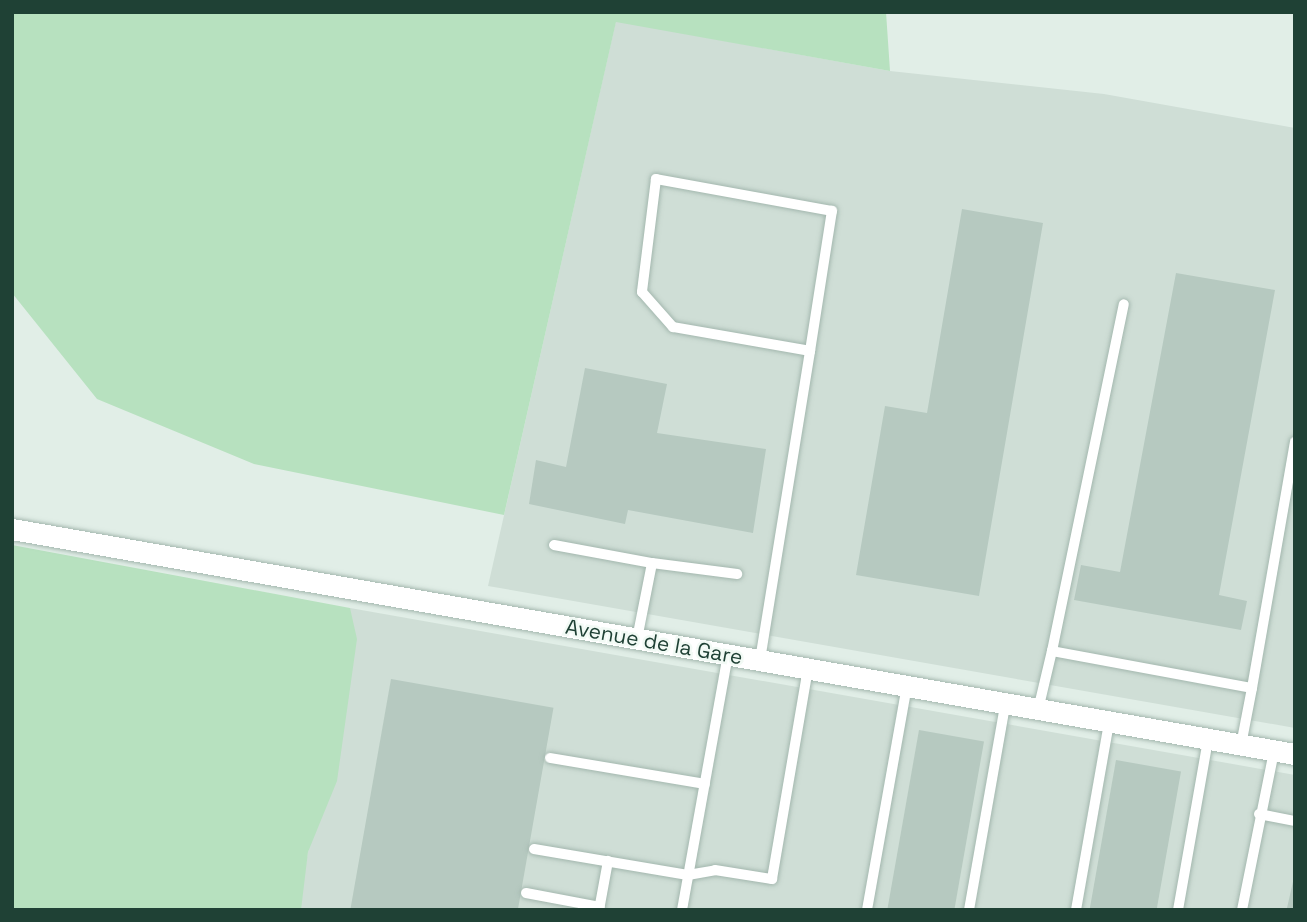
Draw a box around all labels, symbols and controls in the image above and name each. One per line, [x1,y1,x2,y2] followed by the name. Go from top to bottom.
[563,614,745,670] street label: Avenue de la Gare

